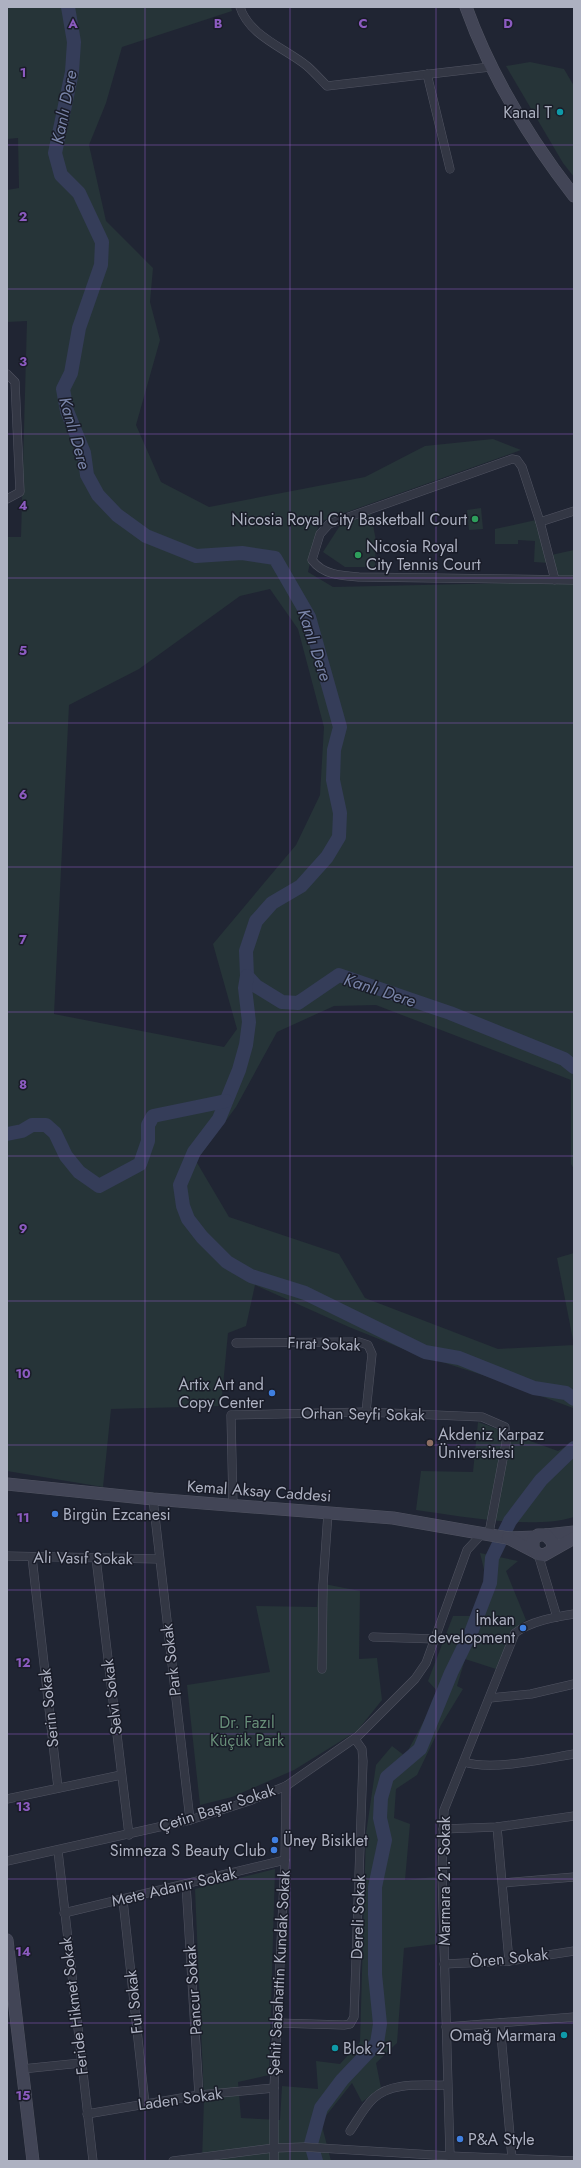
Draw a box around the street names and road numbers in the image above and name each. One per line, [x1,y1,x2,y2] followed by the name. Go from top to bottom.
[287,1331,362,1357] street label: Fırat Sokak
[301,1401,426,1427] street label: Orhan Seyfi Sokak
[186,1474,332,1508] street label: Kemal Aksay Caddesi
[33,1546,134,1570] street label: Ali Vasıf Sokak
[155,1622,187,1697] street label: Park Sokak
[96,1657,128,1736] street label: Selvi Sokak
[33,1666,65,1749] street label: Serin Sokak
[156,1778,279,1838] street label: Çetin Başar Sokak
[433,1815,456,1946] street label: Marmara 21. Sokak
[109,1861,240,1913] street label: Mete Adanır Sokak
[262,1869,296,2076] street label: Şehit Sabahattin Kundak Sokak
[345,1873,371,1960] street label: Dereli Sokak
[54,1935,94,2076] street label: Feride Hikmet Sokak
[469,1942,550,1974] street label: Ören Sokak
[178,1943,208,2036] street label: Pancur Sokak
[119,1968,149,2035] street label: Ful Sokak
[136,2082,225,2116] street label: Laden Sokak

